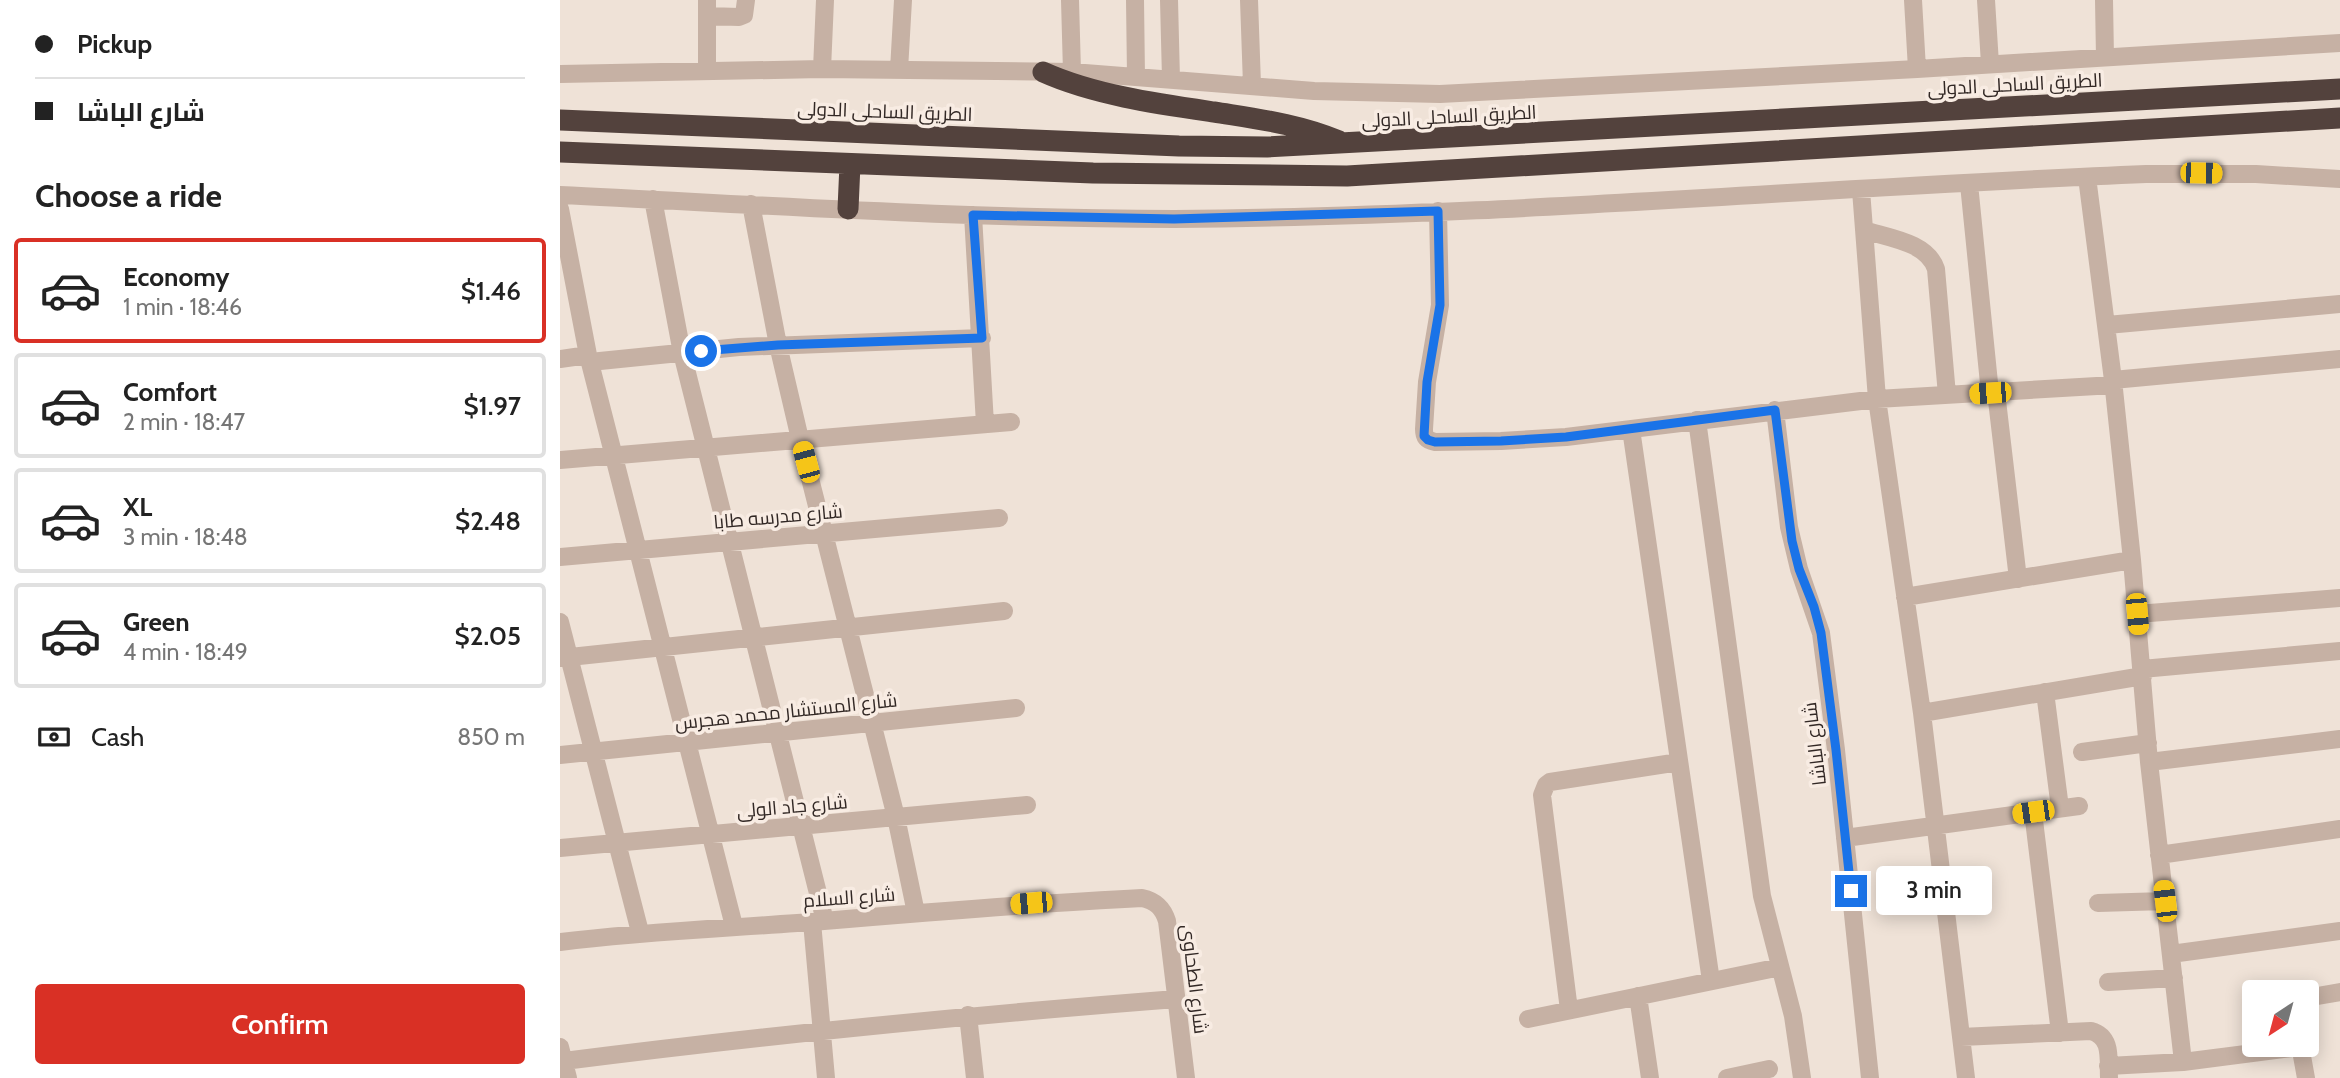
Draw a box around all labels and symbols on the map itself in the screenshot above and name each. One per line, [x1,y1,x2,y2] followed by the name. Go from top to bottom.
[1927,68,2103,102] street label: الطريق الساحلى الدولى
[797,97,973,127] street label: الطريق الساحلى الدولى
[1361,100,1537,134] street label: الطريق الساحلى الدولى
[2180,162,2223,184] car
[685,335,717,367] route start
[1969,381,2012,405] car
[791,439,822,485] car
[712,499,844,536] street label: شارع مدرسه طابا
[2125,592,2150,636] car
[674,688,899,737] street label: شارع المستشار محمد هجرس
[1798,701,1833,787] street label: شارع الباشا
[736,790,849,825] street label: شارع جاد الولى
[2011,799,2056,825] car
[1876,866,1991,916] callout: 3 min
[1835,875,1867,907] route end
[2153,879,2178,923] car
[802,883,896,914] street label: شارع السلام
[1010,891,1053,915] car
[1174,923,1213,1035] street label: شارع الطحاوى
[2242,980,2319,1057] north arrow

